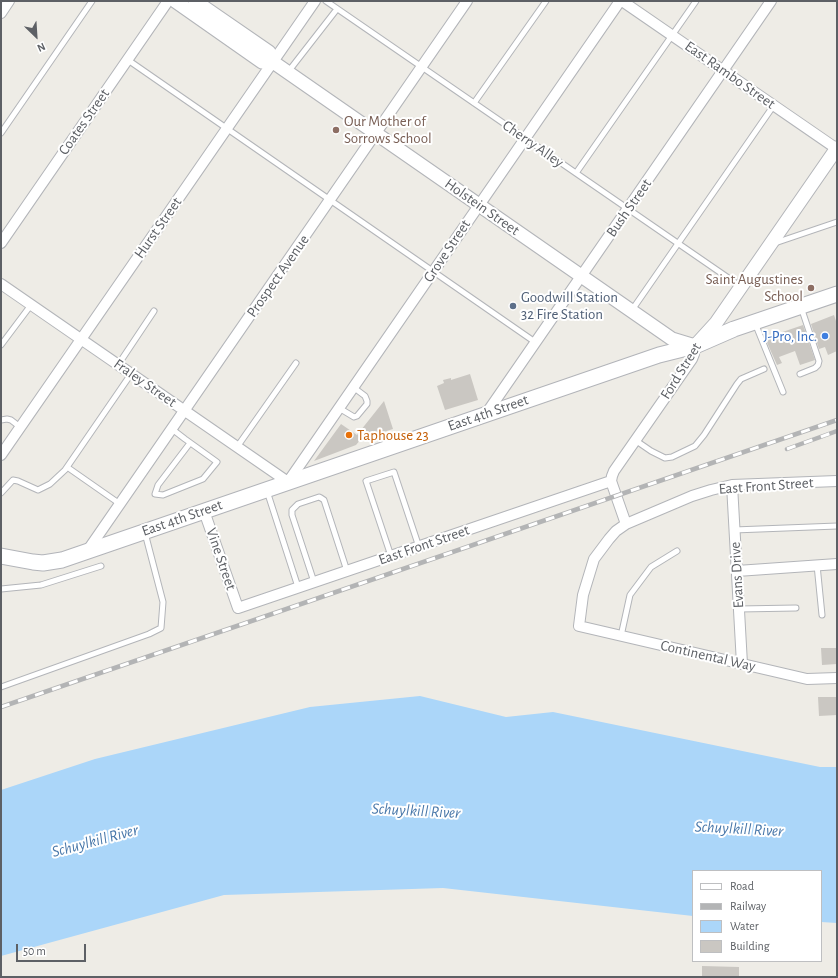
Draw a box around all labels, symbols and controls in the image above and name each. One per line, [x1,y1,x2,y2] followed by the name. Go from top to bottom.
[16,16,56,56] north arrow
[681,37,779,113] street label: East Rambo Street
[35,41,47,54] text: N
[55,85,113,159] street label: Coates Street
[344,112,432,147] place label: Our Mother of Sorrows School
[499,116,567,172] street label: Cherry Alley
[331,125,341,135] marker: Our Mother of Sorrows School
[441,175,523,239] street label: Holstein Street
[602,175,656,241] street label: Bush Street
[130,194,186,262] street label: Hurst Street
[420,216,474,286] street label: Grove Street
[243,231,313,321] street label: Prospect Avenue
[706,270,803,305] place label: Saint Augustines School
[806,283,816,293] marker: Saint Augustines School
[521,288,618,323] place label: Goodwill Station 32 Fire Station
[508,301,518,311] marker: Goodwill Station 32 Fire Station
[763,327,817,345] place label: J-Pro, Inc.
[820,331,830,341] marker: J-Pro, Inc.
[657,339,705,403] street label: Ford Street
[110,355,180,411] street label: Fraley Street
[445,391,531,435] street label: East 4th Street
[357,426,429,444] place label: Taphouse 23
[344,430,354,440] marker: Taphouse 23
[718,474,814,498] street label: East Front Street
[139,496,225,540] street label: East 4th Street
[376,521,472,569] street label: East Front Street
[202,526,240,592] street label: Vine Street
[726,541,748,609] street label: Evans Drive
[659,636,757,676] street label: Continental Way
[371,799,461,823] water label: Schuylkill River
[694,817,784,841] water label: Schuylkill River
[50,820,140,862] water label: Schuylkill River
[692,870,822,962] legend
[730,880,754,892] text: Road
[730,900,766,912] text: Railway
[730,920,759,932] text: Water
[18,936,88,962] scale bar
[730,940,770,952] text: Building
[23,945,46,957] text: 50 m

